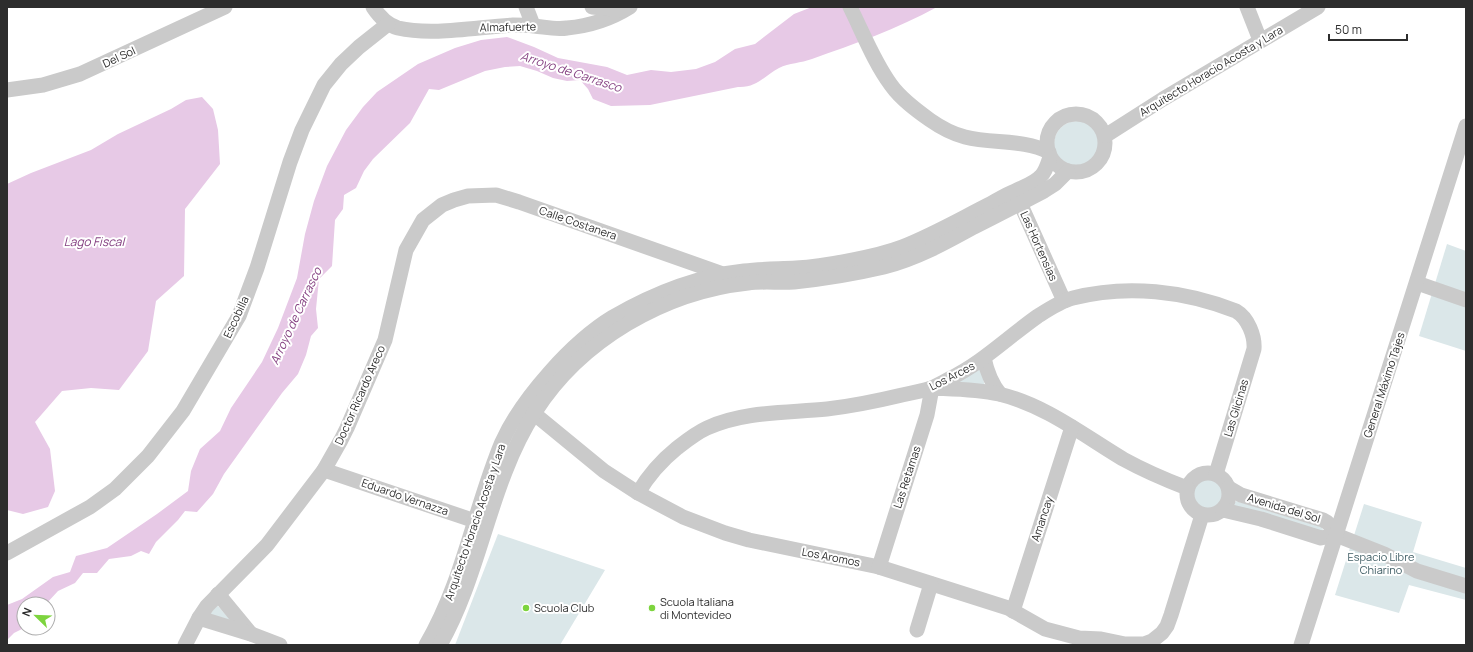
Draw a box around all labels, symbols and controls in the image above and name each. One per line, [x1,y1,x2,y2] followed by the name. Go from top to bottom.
[1329,16,1407,42] scale bar
[480,18,537,34] street label: Almafuerte
[1335,21,1362,38] text: 50 m
[1136,22,1285,119] street label: Arquitecto Horacio Acosta y Lara
[100,42,138,71] street label: Del Sol
[518,47,625,96] water label: Arroyo de Carrasco
[537,202,619,243] street label: Calle Costanera
[1017,209,1062,283] street label: Las Hortensias
[64,233,127,250] water label: Lago Fiscal
[266,264,326,367] water label: Arroyo de Carrasco
[219,293,252,340] street label: Escobilla
[1359,330,1408,440] street label: General Máximo Tajes
[331,342,388,447] street label: Doctor Ricardo Areco
[927,358,977,393] street label: Los Arces
[1220,377,1251,439] street label: Las Glicinas
[441,442,508,602] street label: Arquitecto Horacio Acosta y Lara
[889,444,924,510] street label: Las Retamas
[360,475,451,518] street label: Eduardo Vernazza
[1246,489,1323,526] street label: Avenida del Sol
[1027,494,1056,543] street label: Amancay
[801,544,862,570] street label: Los Aromos
[1348,549,1415,577] park label: Espacio Libre Chiarino
[660,594,734,622] place label: Scuola Italiana di Montevideo
[16,596,56,636] north arrow
[534,600,595,615] place label: Scuola Club
[521,603,531,613] marker: Scuola Club
[647,603,657,613] marker: Scuola Italiana di Montevideo
[18,605,35,618] text: N

